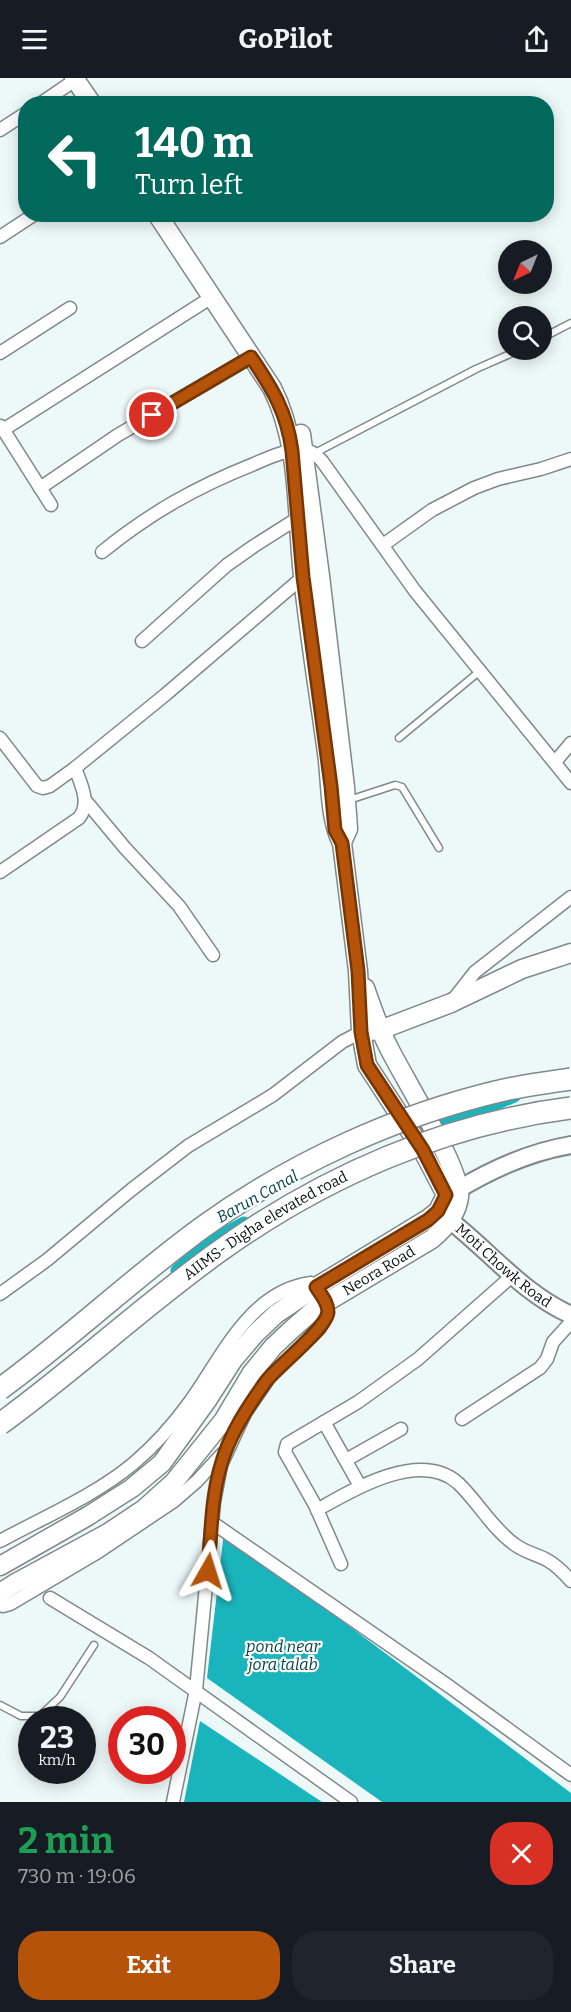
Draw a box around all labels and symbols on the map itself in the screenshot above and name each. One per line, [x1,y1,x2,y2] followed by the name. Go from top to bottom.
[498,240,552,294] north arrow
[126,389,177,440] pin
[213,1166,301,1227] water label: Barun Canal
[180,1168,350,1284] street label: AIIMS- Digha elevated road
[452,1220,555,1311] street label: Moti Chowk Road
[339,1242,418,1299] street label: Neora Road
[176,1539,240,1603] position arrow
[245,1637,322,1674] water label: pond near jora talab
[108,1706,186,1784] speed limit sign: 30

